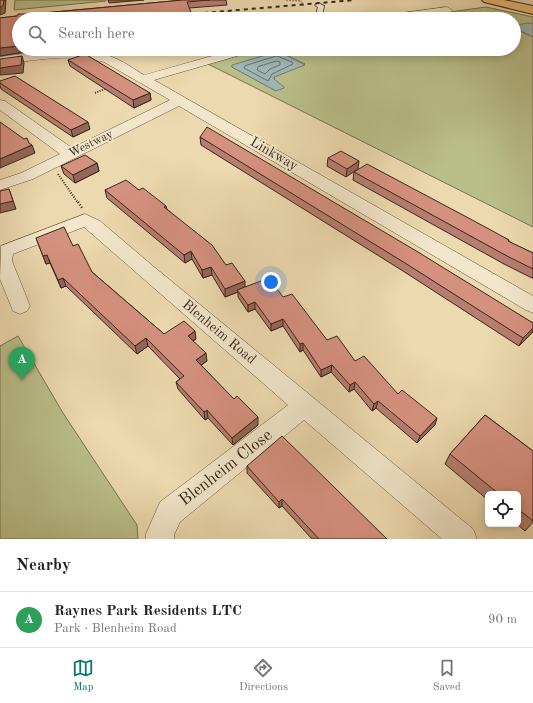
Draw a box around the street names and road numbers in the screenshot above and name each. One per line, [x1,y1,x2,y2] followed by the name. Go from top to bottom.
[67,128,116,160] street label: Westway
[248,135,301,173] street label: Linkway
[179,297,259,367] street label: Blenheim Road
[176,426,276,509] street label: Blenheim Close

